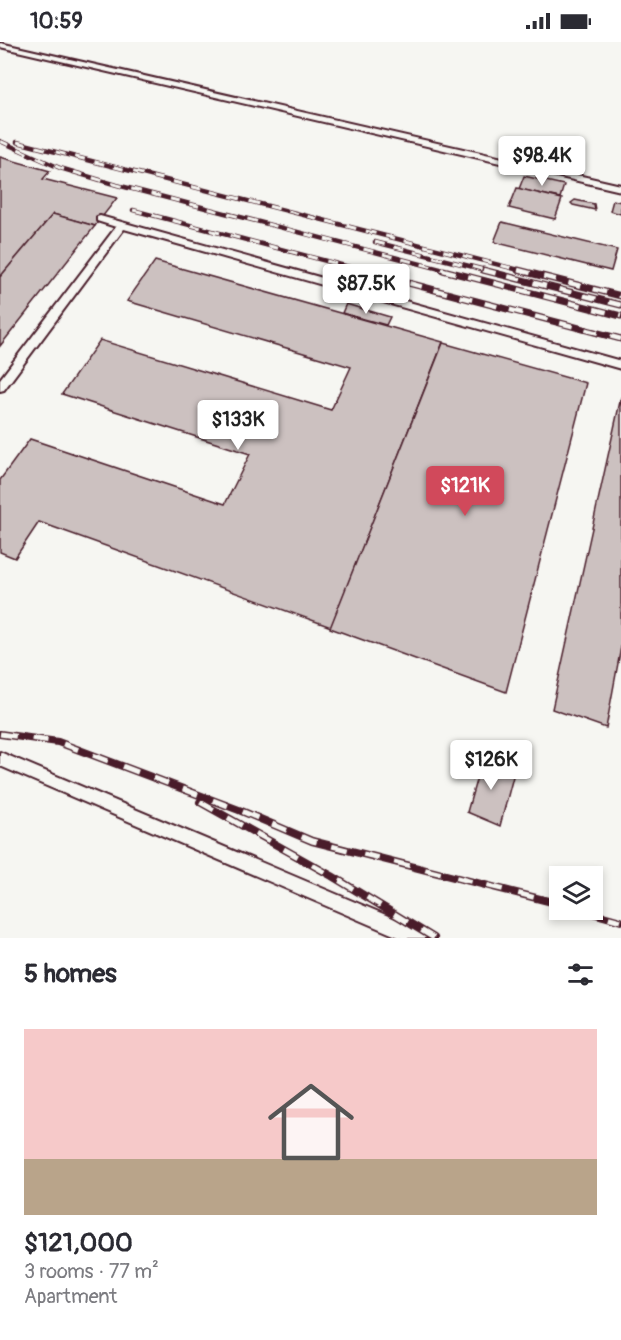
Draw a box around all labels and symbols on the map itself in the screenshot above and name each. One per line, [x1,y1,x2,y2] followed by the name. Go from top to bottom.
[493,136,591,187] pin: $98.4K
[317,264,415,315] pin: $87.5K
[196,400,280,451] pin: $133K
[423,466,507,517] pin: $121K
[449,740,533,791] pin: $126K

